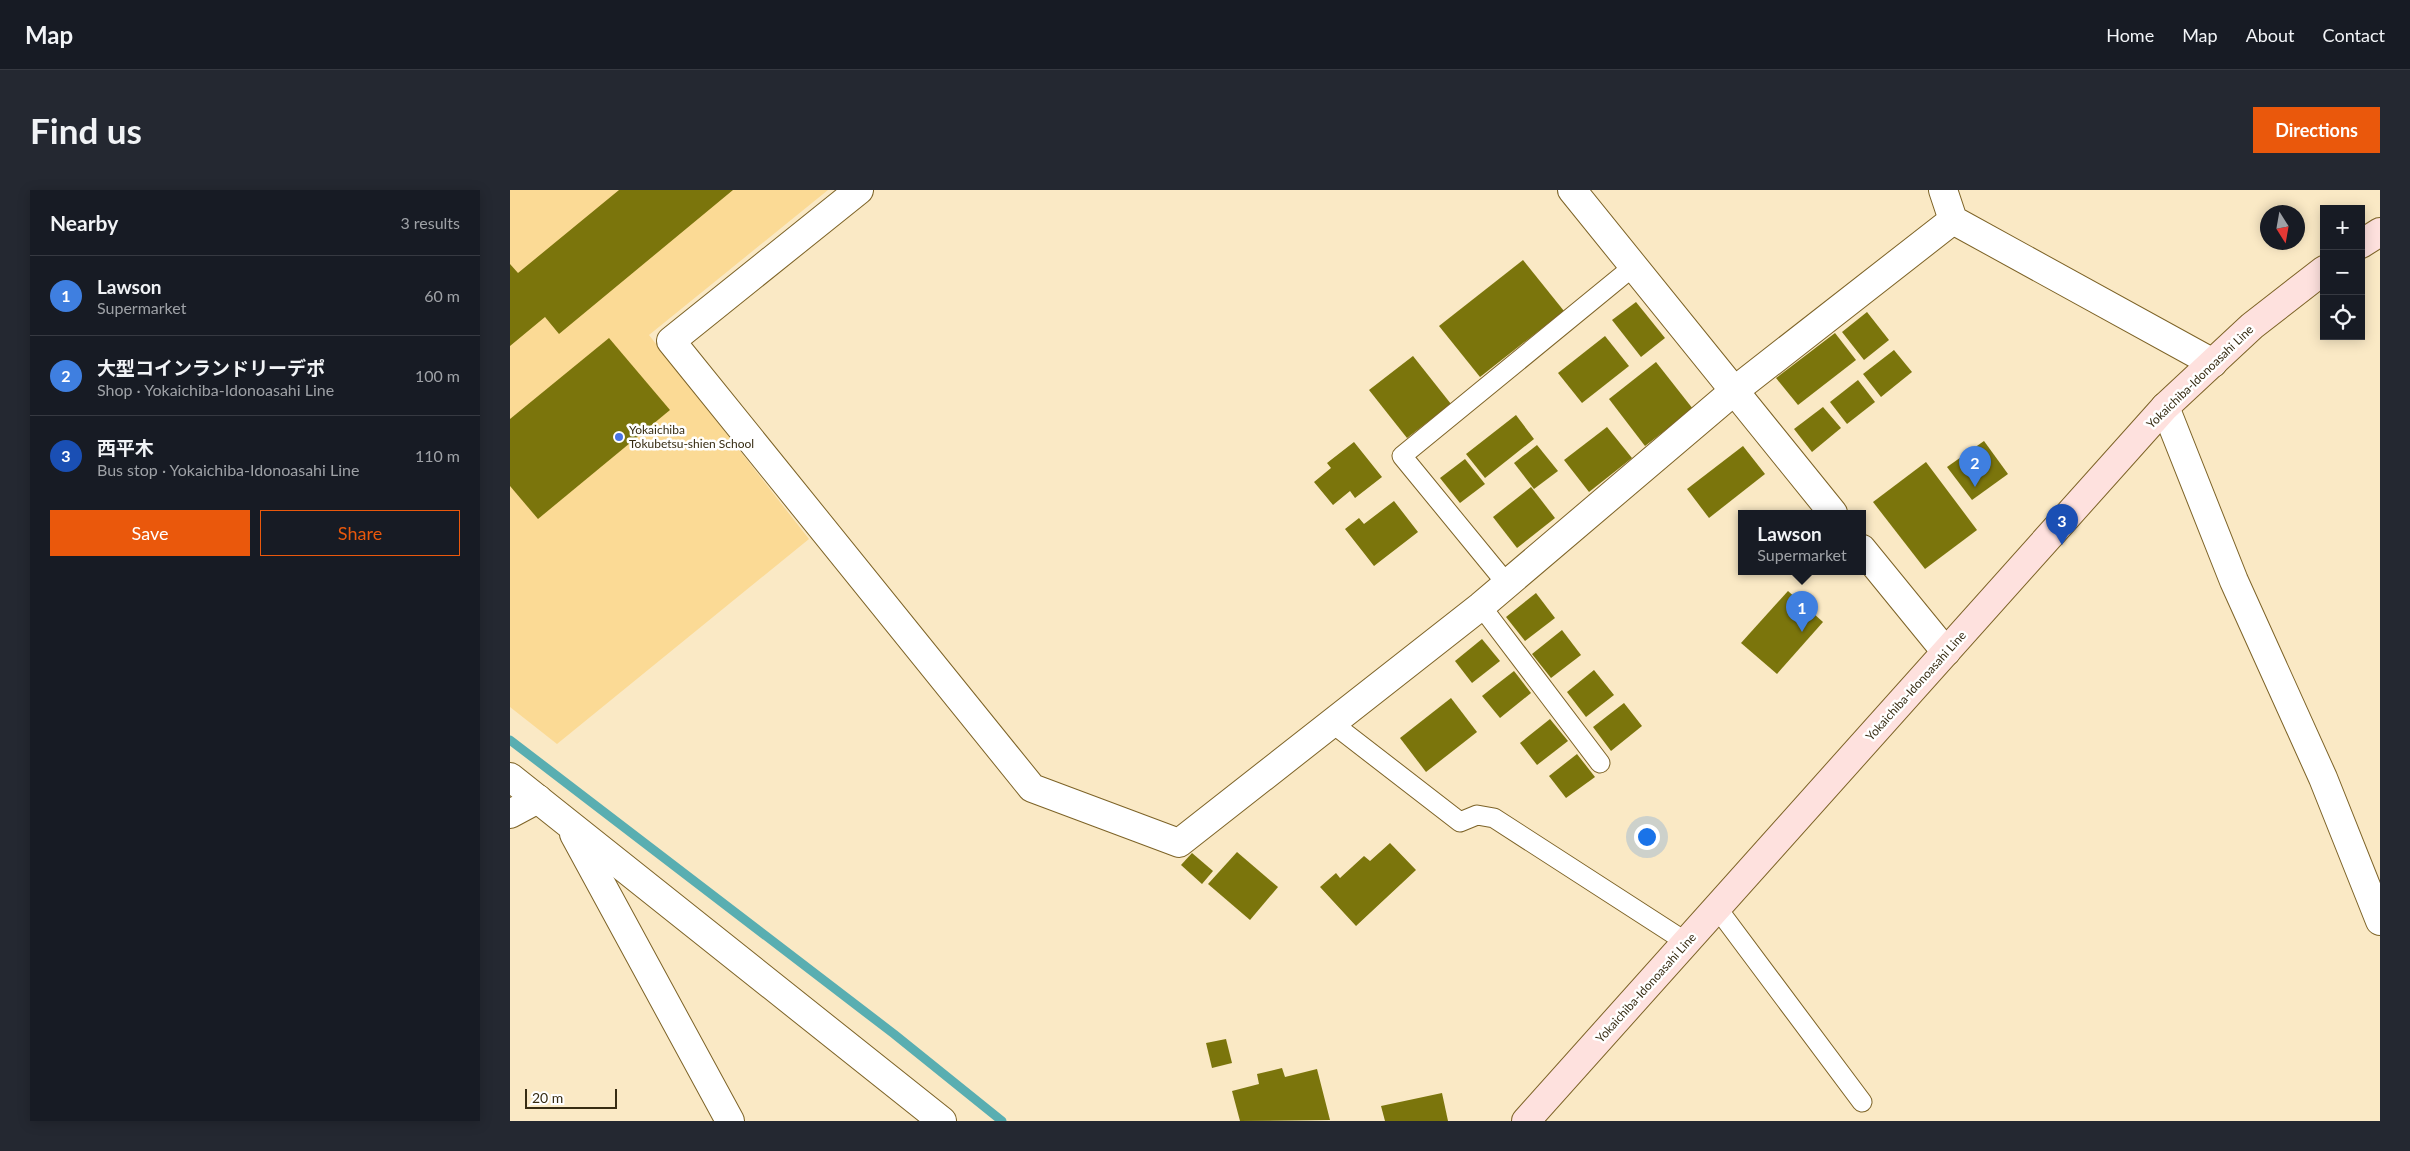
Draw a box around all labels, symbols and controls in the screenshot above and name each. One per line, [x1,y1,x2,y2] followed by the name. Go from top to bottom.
[25,20,73,49] text: Map
[2106,24,2154,46] text: Home
[2182,24,2218,46] text: Map
[2246,24,2295,46] text: About
[2323,24,2385,46] text: Contact
[2253,107,2380,153] button: Directions
[30,109,142,151] text: Find us
[2260,205,2305,250] north arrow
[2320,205,2365,340] map controls
[2320,205,2365,250] button: +
[50,210,118,235] text: Nearby
[400,213,460,232] text: 3 results
[2320,250,2365,295] button: −
[97,275,162,298] text: Lawson
[61,286,71,305] text: 1
[424,286,460,305] text: 60 m
[2320,295,2365,340] button: locate
[97,298,186,317] text: Supermarket
[2143,322,2256,432] street label: Yokaichiba-Idonoasahi Line
[97,356,325,379] text: 大型コインランドリーデポ
[61,366,71,385] text: 2
[415,366,460,385] text: 100 m
[97,380,334,399] text: Shop · Yokaichiba-Idonoasahi Line
[629,422,754,451] place label: Yokaichiba Tokubetsu-shien School
[613,431,625,443] marker: Yokaichiba Tokubetsu-shien School
[97,436,154,459] text: 西平木
[61,446,71,465] text: 3
[415,446,460,465] text: 110 m
[1959,446,1991,487] pin: 2
[97,460,359,479] text: Bus stop · Yokaichiba-Idonoasahi Line
[2046,504,2078,545] pin: 3
[50,510,250,556] button: Save
[260,510,460,556] button: Share
[1738,510,1866,575] popup
[1757,522,1822,545] text: Lawson
[1757,545,1847,564] text: Supermarket
[1786,591,1818,632] pin: 1
[1862,628,1969,744] street label: Yokaichiba-Idonoasahi Line
[1634,824,1660,850] your location
[1592,930,1699,1046] street label: Yokaichiba-Idonoasahi Line
[525,1086,618,1109] scale bar
[532,1089,563,1106] text: 20 m

